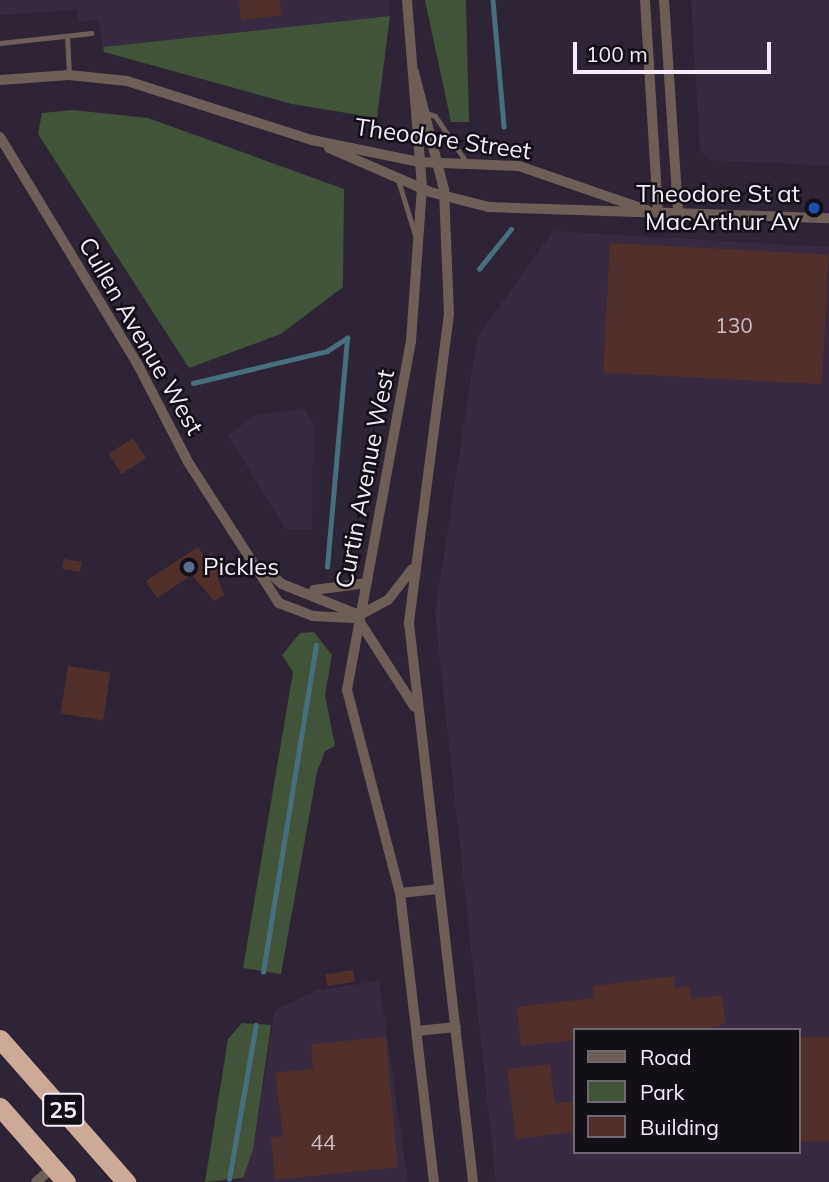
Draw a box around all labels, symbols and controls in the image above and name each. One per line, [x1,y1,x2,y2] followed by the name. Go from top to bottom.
[577,28,775,72] scale bar
[586,41,648,67] text: 100 m
[353,112,533,166] street label: Theodore Street
[636,180,800,236] place label: Theodore St at MacArthur Av
[806,200,822,216] marker: Theodore St at MacArthur Av
[73,232,209,440] street label: Cullen Avenue West
[715,312,753,338] house number: 130
[330,367,400,591] street label: Curtin Avenue West
[203,553,279,581] place label: Pickles
[181,559,197,575] marker: Pickles
[574,1028,801,1154] legend
[640,1044,691,1070] text: Road
[640,1079,684,1105] text: Park
[42,1091,84,1130] road number: 25
[640,1114,719,1140] text: Building
[310,1129,336,1155] house number: 44

